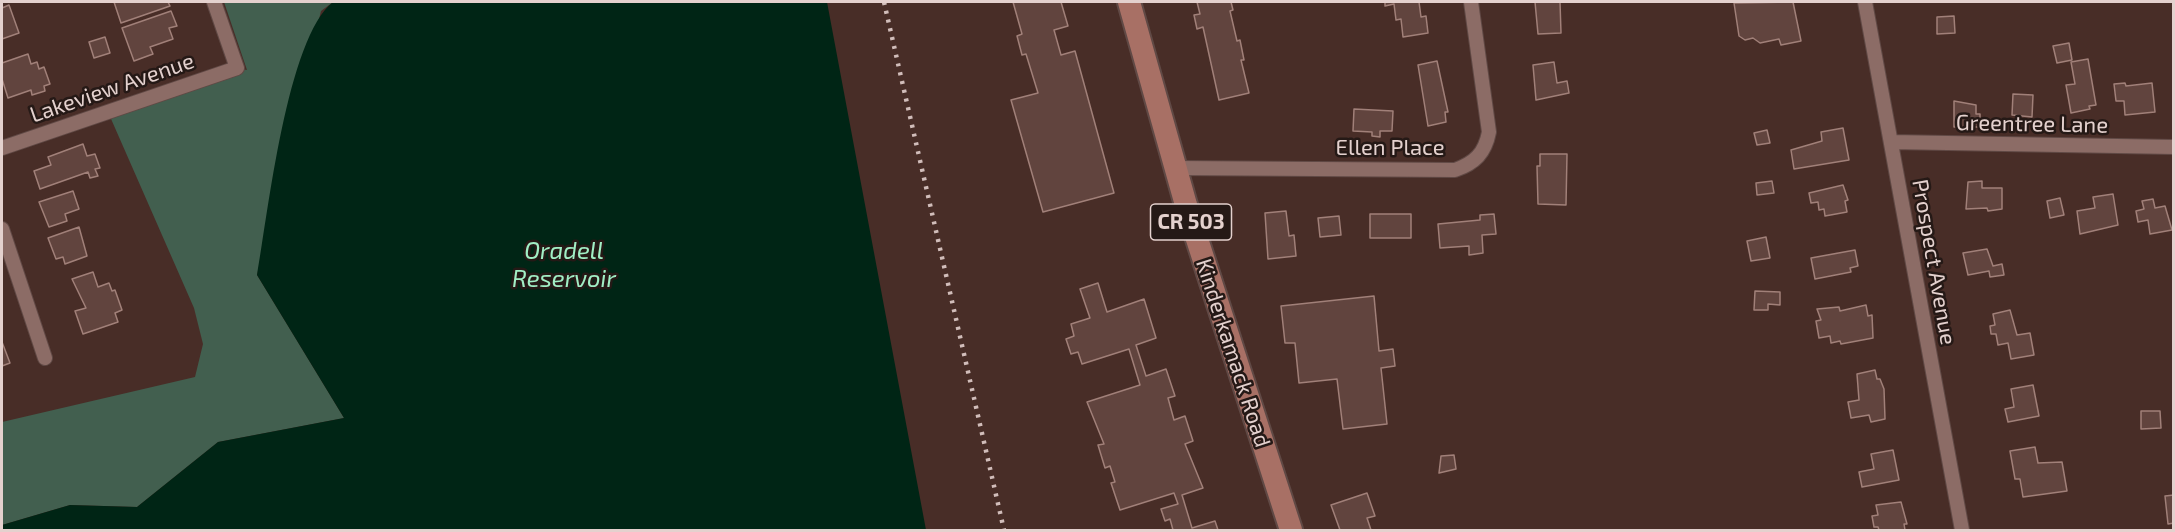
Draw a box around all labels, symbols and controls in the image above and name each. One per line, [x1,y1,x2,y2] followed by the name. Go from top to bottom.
[27,48,197,128] street label: Lakeview Avenue
[1956,109,2108,139] street label: Greentree Lane
[1336,135,1444,161] street label: Ellen Place
[1906,177,1962,347] street label: Prospect Avenue
[1150,204,1232,240] road number: CR 503
[512,237,616,293] water label: Oradell Reservoir
[1190,255,1276,451] street label: Kinderkamack Road

